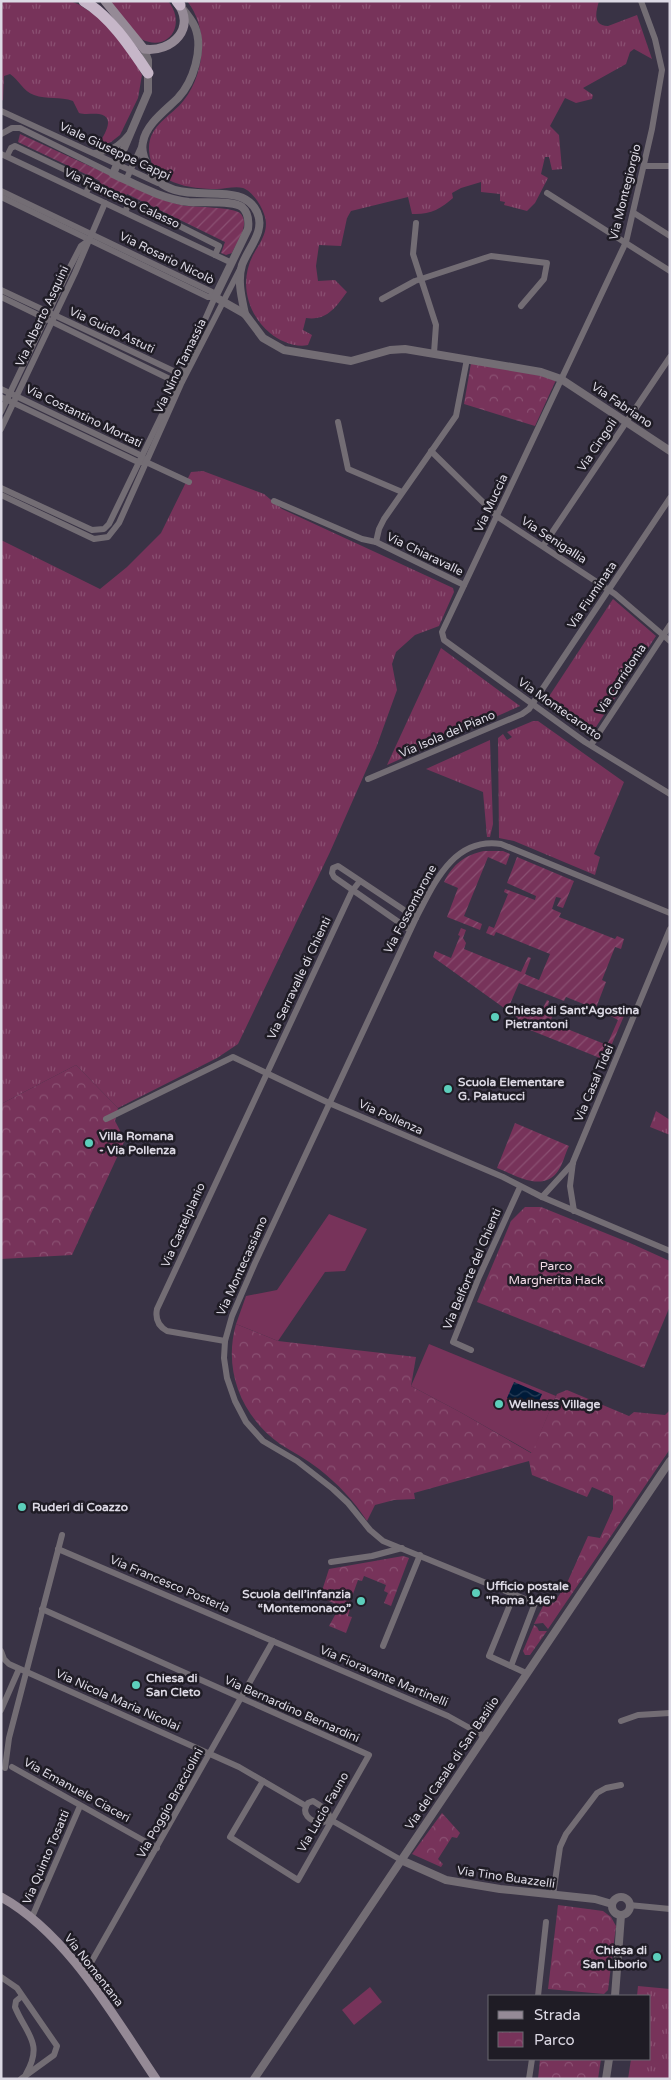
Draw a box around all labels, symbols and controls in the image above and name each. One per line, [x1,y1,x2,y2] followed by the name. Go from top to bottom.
[57,119,173,183] street label: Viale Giuseppe Cappi
[606,143,644,241] street label: Via Montegiorgio
[62,165,182,231] street label: Via Francesco Calasso
[117,229,217,287] street label: Via Rosario Nicolò
[12,263,72,369] street label: Via Alberto Asquini
[67,304,157,356] street label: Via Guido Astuti
[151,316,209,416] street label: Via Nino Tamassia
[589,379,655,431] street label: Via Fabriano
[23,382,145,450] street label: Via Costantino Mortati
[574,416,620,474] street label: Via Cingoli
[471,472,511,534] street label: Via Muccia
[518,514,590,566] street label: Via Senigallia
[384,529,466,579] street label: Via Chiaravalle
[564,559,620,631] street label: Via Fiuminata
[593,641,649,717] street label: Via Corridonia
[515,675,605,743] street label: Via Montecarotto
[397,707,497,761] street label: Via Isola del Piano
[381,862,439,956] street label: Via Fossombrone
[264,914,334,1042] street label: Via Serravalle di Chienti
[505,1003,640,1031] place label: Chiesa di Sant'Agostina Pietrantoni
[489,1011,501,1023] marker: Chiesa di Sant'Agostina Pietrantoni
[571,1042,617,1124] street label: Via Casal Tidei
[458,1075,564,1103] place label: Scuola Elementare G. Palatucci
[442,1083,454,1095] marker: Scuola Elementare G. Palatucci
[357,1097,425,1137] street label: Via Pollenza
[99,1129,176,1157] place label: Villa Romana - Via Pollenza
[83,1137,95,1149] marker: Villa Romana - Via Pollenza
[158,1181,208,1269] street label: Via Castelplanio
[440,1206,504,1332] street label: Via Belforte del Chienti
[214,1214,270,1318] street label: Via Montecassiano
[508,1259,604,1287] park label: Parco Margherita Hack
[509,1397,601,1412] place label: Wellness Village
[493,1398,505,1410] marker: Wellness Village
[32,1500,128,1514] place label: Ruderi di Coazzo
[16,1501,28,1513] marker: Ruderi di Coazzo
[108,1552,232,1616] street label: Via Francesco Posterla
[486,1579,569,1607] place label: Ufficio postale "Roma 146"
[242,1587,351,1615] place label: Scuola dell’infanzia “Montemonaco”
[470,1587,482,1599] marker: Ufficio postale "Roma 146"
[355,1595,367,1607] marker: Scuola dell’infanzia “Montemonaco”
[318,1643,450,1709] street label: Via Fioravante Martinelli
[54,1666,182,1734] street label: Via Nicola Maria Nicolai
[146,1671,200,1699] place label: Chiesa di San Cleto
[222,1673,362,1745] street label: Via Bernardino Bernardini
[130,1679,142,1691] marker: Chiesa di San Cleto
[402,1694,502,1832] street label: Via del Casale di San Basilio
[134,1746,206,1860] street label: Via Poggio Bracciolini
[21,1755,133,1825] street label: Via Emanuele Ciaceri
[294,1769,352,1855] street label: Via Lucio Fauno
[20,1808,72,1906] street label: Via Quinto Tosatti
[456,1863,556,1891] street label: Via Tino Buazzelli
[61,1931,127,2009] street label: Via Nomentana
[583,1943,647,1971] place label: Chiesa di San Liborio
[651,1951,663,1963] marker: Chiesa di San Liborio
[488,1995,651,2060] legend
[534,2006,581,2024] text: Strada
[534,2031,575,2049] text: Parco

